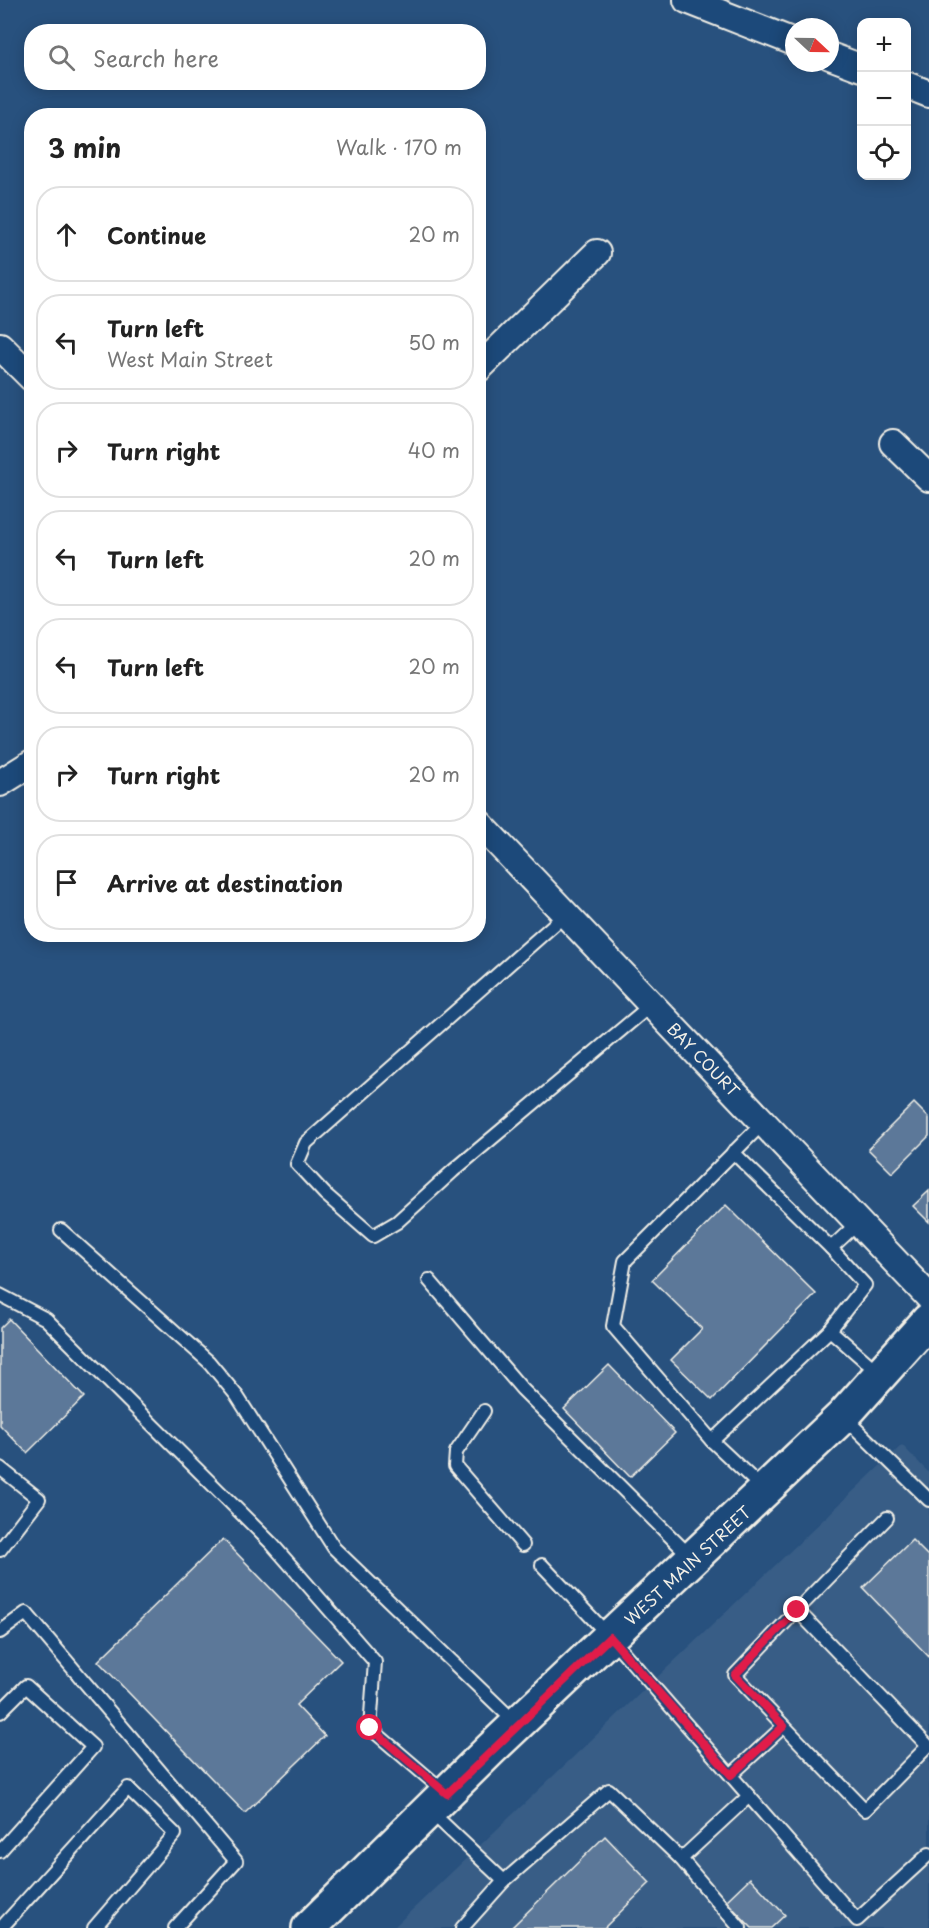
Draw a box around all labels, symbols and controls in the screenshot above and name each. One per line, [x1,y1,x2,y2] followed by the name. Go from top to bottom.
[785,18,839,72] north arrow
[857,18,911,180] map controls
[857,18,911,72] button: +
[24,24,486,90] search box
[45,41,78,74] icon: search
[93,41,219,74] text: Search here
[857,72,911,126] button: −
[857,126,911,180] button: locate
[48,128,121,167] text: 3 min
[336,132,462,162] text: Walk · 170 m
[50,218,83,251] icon: ahead
[107,218,206,251] text: Continue
[408,219,460,249] text: 20 m
[107,311,204,344] text: Turn left
[50,326,83,359] icon: left
[408,327,460,357] text: 50 m
[107,344,273,374] text: West Main Street
[50,434,83,467] icon: right
[107,434,220,467] text: Turn right
[408,435,460,465] text: 40 m
[50,542,83,575] icon: left
[107,542,204,575] text: Turn left
[408,543,460,573] text: 20 m
[50,650,83,683] icon: left
[107,650,204,683] text: Turn left
[408,651,460,681] text: 20 m
[50,758,83,791] icon: right
[107,758,220,791] text: Turn right
[408,759,460,789] text: 20 m
[50,866,83,899] icon: arrive
[107,866,343,899] text: Arrive at destination
[662,1016,746,1102] street label: BAY COURT
[618,1500,756,1630] street label: WEST MAIN STREET
[783,1596,809,1622] route end
[356,1714,382,1740] route start

